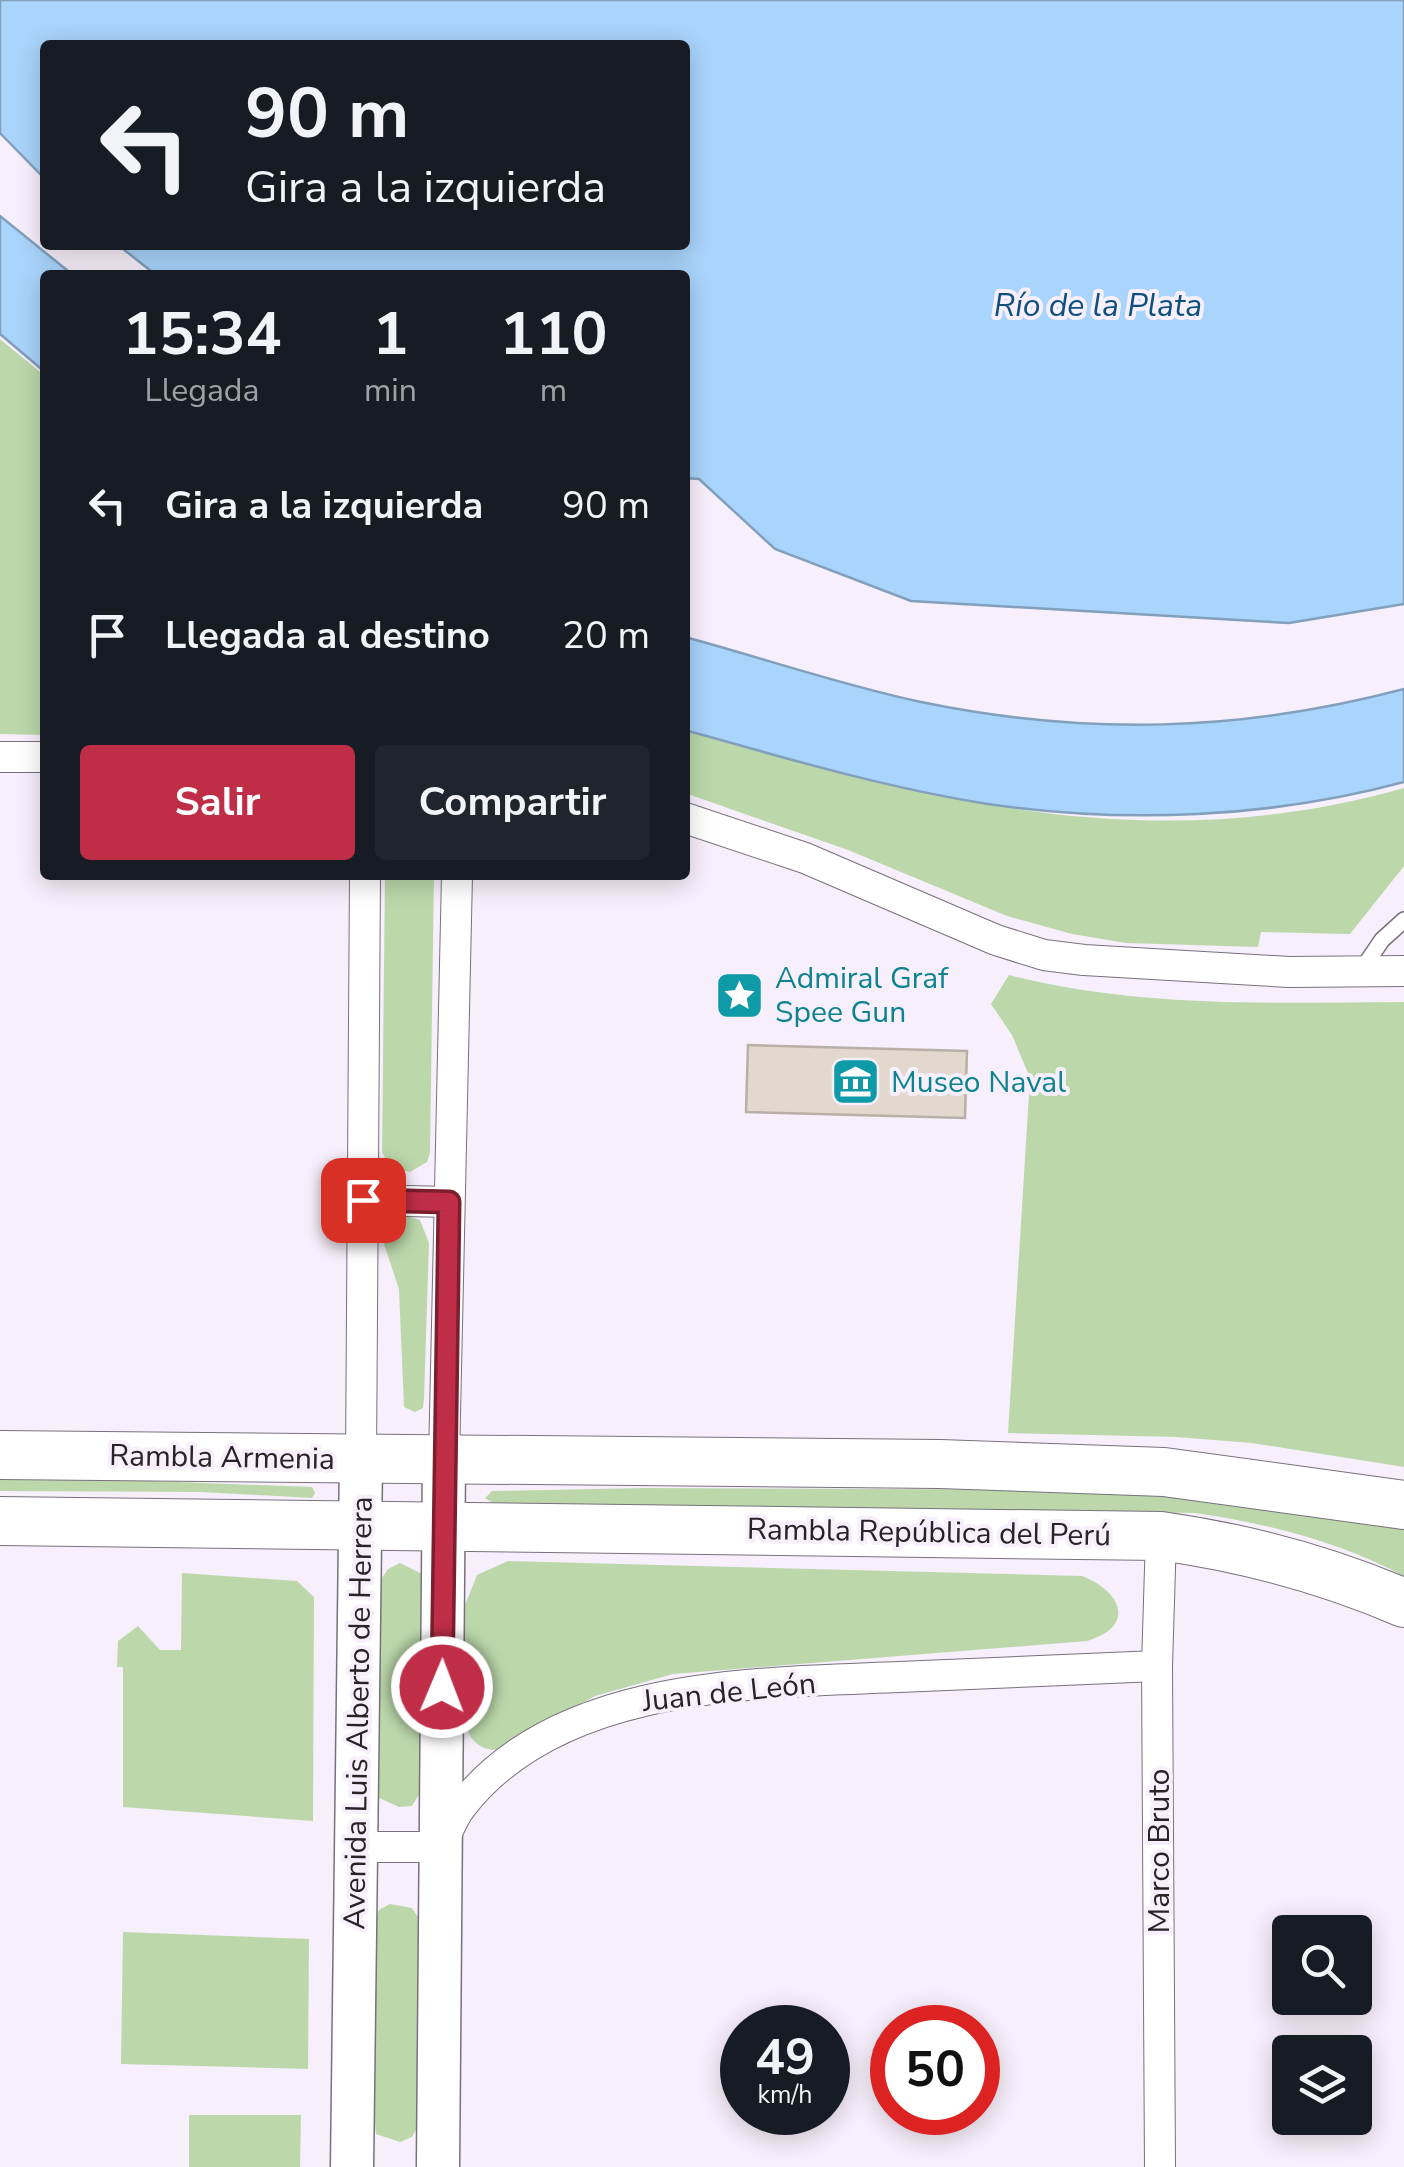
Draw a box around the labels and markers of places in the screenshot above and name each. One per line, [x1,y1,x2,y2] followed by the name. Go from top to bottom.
[775,958,949,1033] place label: Admiral Graf Spee Gun
[714,969,766,1021] place icon: Admiral Graf Spee Gun
[830,1056,882,1108] museum icon: Museo Naval
[891,1062,1066,1103] place label: Museo Naval
[321,1158,406,1243] pin

